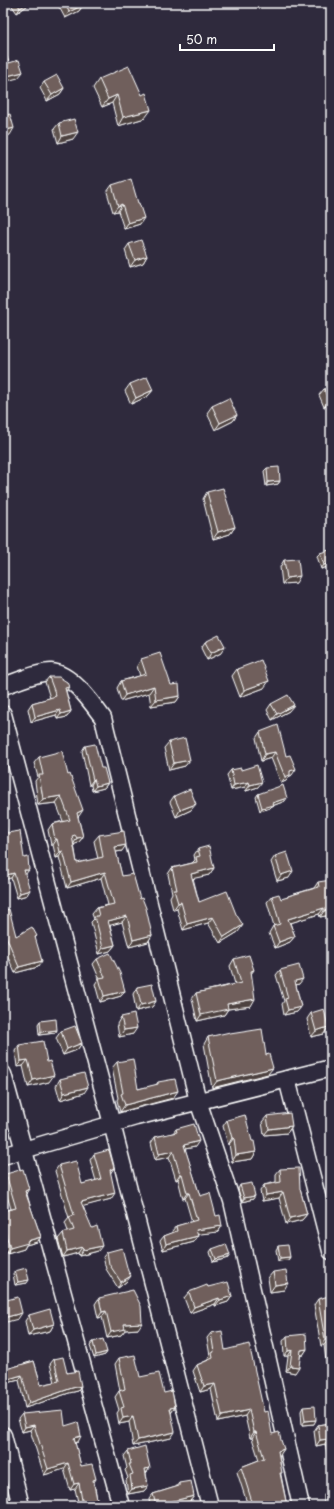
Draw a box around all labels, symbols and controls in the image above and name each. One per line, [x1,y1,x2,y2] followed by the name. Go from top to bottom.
[180,26,274,52] scale bar
[186,30,217,48] text: 50 m

